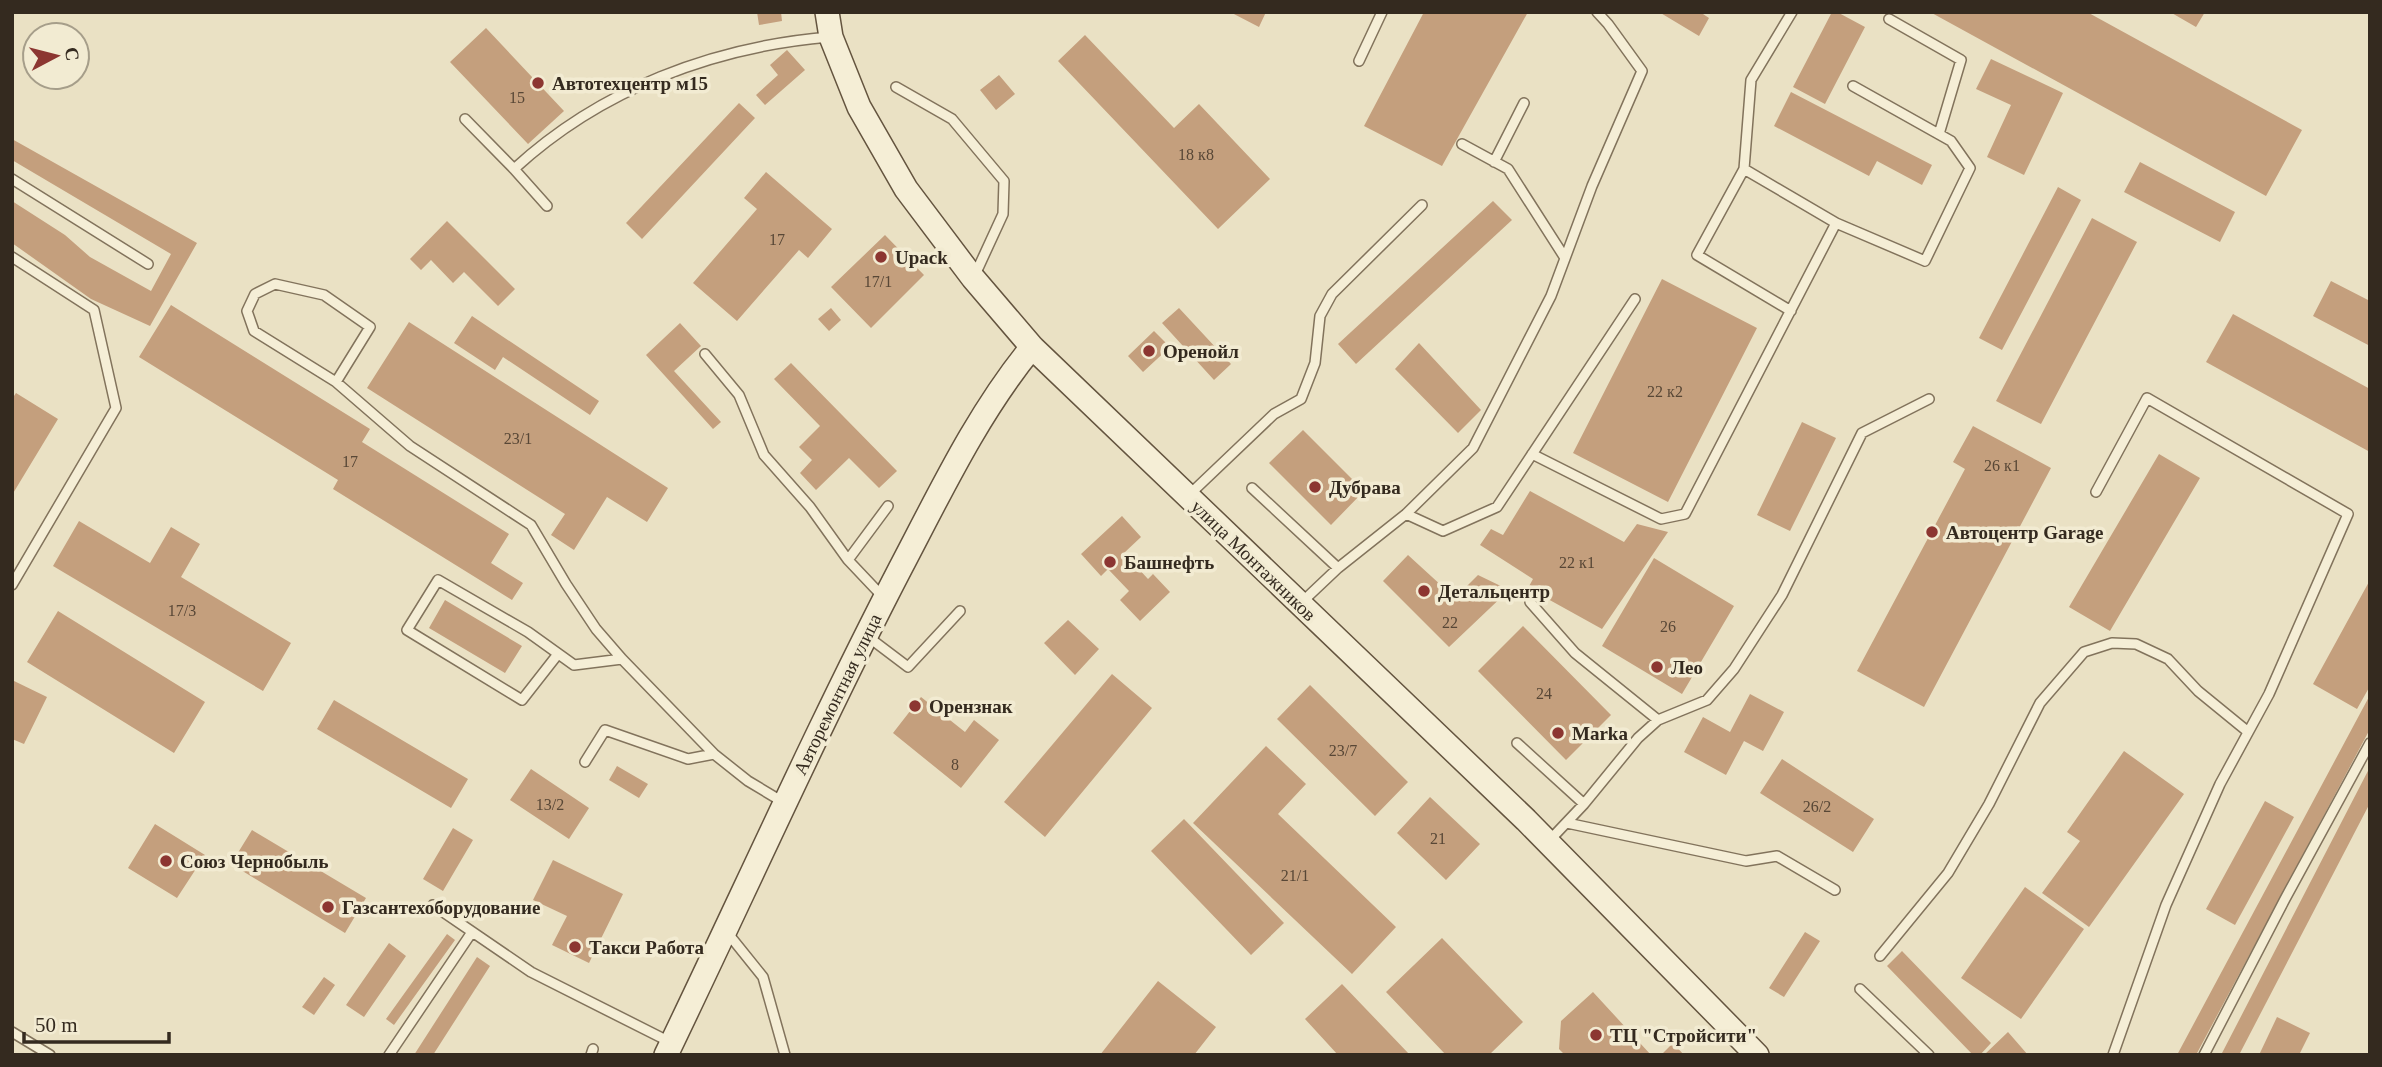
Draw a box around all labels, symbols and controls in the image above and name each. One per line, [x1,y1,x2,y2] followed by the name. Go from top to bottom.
[21,21,91,91] north arrow
[61,46,84,62] text: С
[552,73,708,94] place label: Автотехцентр м15
[530,75,546,91] marker: Автотехцентр м15
[509,89,525,106] house number: 15
[1178,146,1214,163] house number: 18 к8
[769,231,785,248] house number: 17
[895,247,948,268] place label: Upack
[873,249,889,265] marker: Upack
[864,273,892,290] house number: 17/1
[1163,341,1239,362] place label: Оренойл
[1141,343,1157,359] marker: Оренойл
[1647,383,1683,400] house number: 22 к2
[504,430,532,447] house number: 23/1
[342,453,358,470] house number: 17
[1984,457,2020,474] house number: 26 к1
[1329,477,1401,498] place label: Дубрава
[1307,479,1323,495] marker: Дубрава
[1187,496,1320,625] street label: улица Монтажников
[1946,522,2103,543] place label: Автоцентр Garage
[1924,524,1940,540] marker: Автоцентр Garage
[1124,552,1214,573] place label: Башнефть
[1102,554,1118,570] marker: Башнефть
[1559,554,1595,571] house number: 22 к1
[1438,581,1550,602] place label: Детальцентр
[1416,583,1432,599] marker: Детальцентр
[168,602,196,619] house number: 17/3
[789,610,886,778] street label: Авторемонтная улица
[1442,614,1458,631] house number: 22
[1660,618,1676,635] house number: 26
[1671,657,1703,678] place label: Лео
[1649,659,1665,675] marker: Лео
[1536,685,1552,702] house number: 24
[929,696,1013,717] place label: Орензнак
[907,698,923,714] marker: Орензнак
[1572,723,1628,744] place label: Marka
[1550,725,1566,741] marker: Marka
[1329,742,1357,759] house number: 23/7
[951,756,959,773] house number: 8
[536,796,564,813] house number: 13/2
[1803,798,1831,815] house number: 26/2
[1430,830,1446,847] house number: 21
[180,851,329,872] place label: Союз Чернобыль
[158,853,174,869] marker: Союз Чернобыль
[1281,867,1309,884] house number: 21/1
[342,897,540,918] place label: Газсантехоборудование
[320,899,336,915] marker: Газсантехоборудование
[589,937,704,958] place label: Такси Работа
[567,939,583,955] marker: Такси Работа
[24,1000,170,1044] scale bar
[35,1013,78,1037] text: 50 m
[1610,1025,1757,1046] place label: ТЦ "Стройсити"
[1588,1027,1604,1043] marker: ТЦ "Стройсити"

